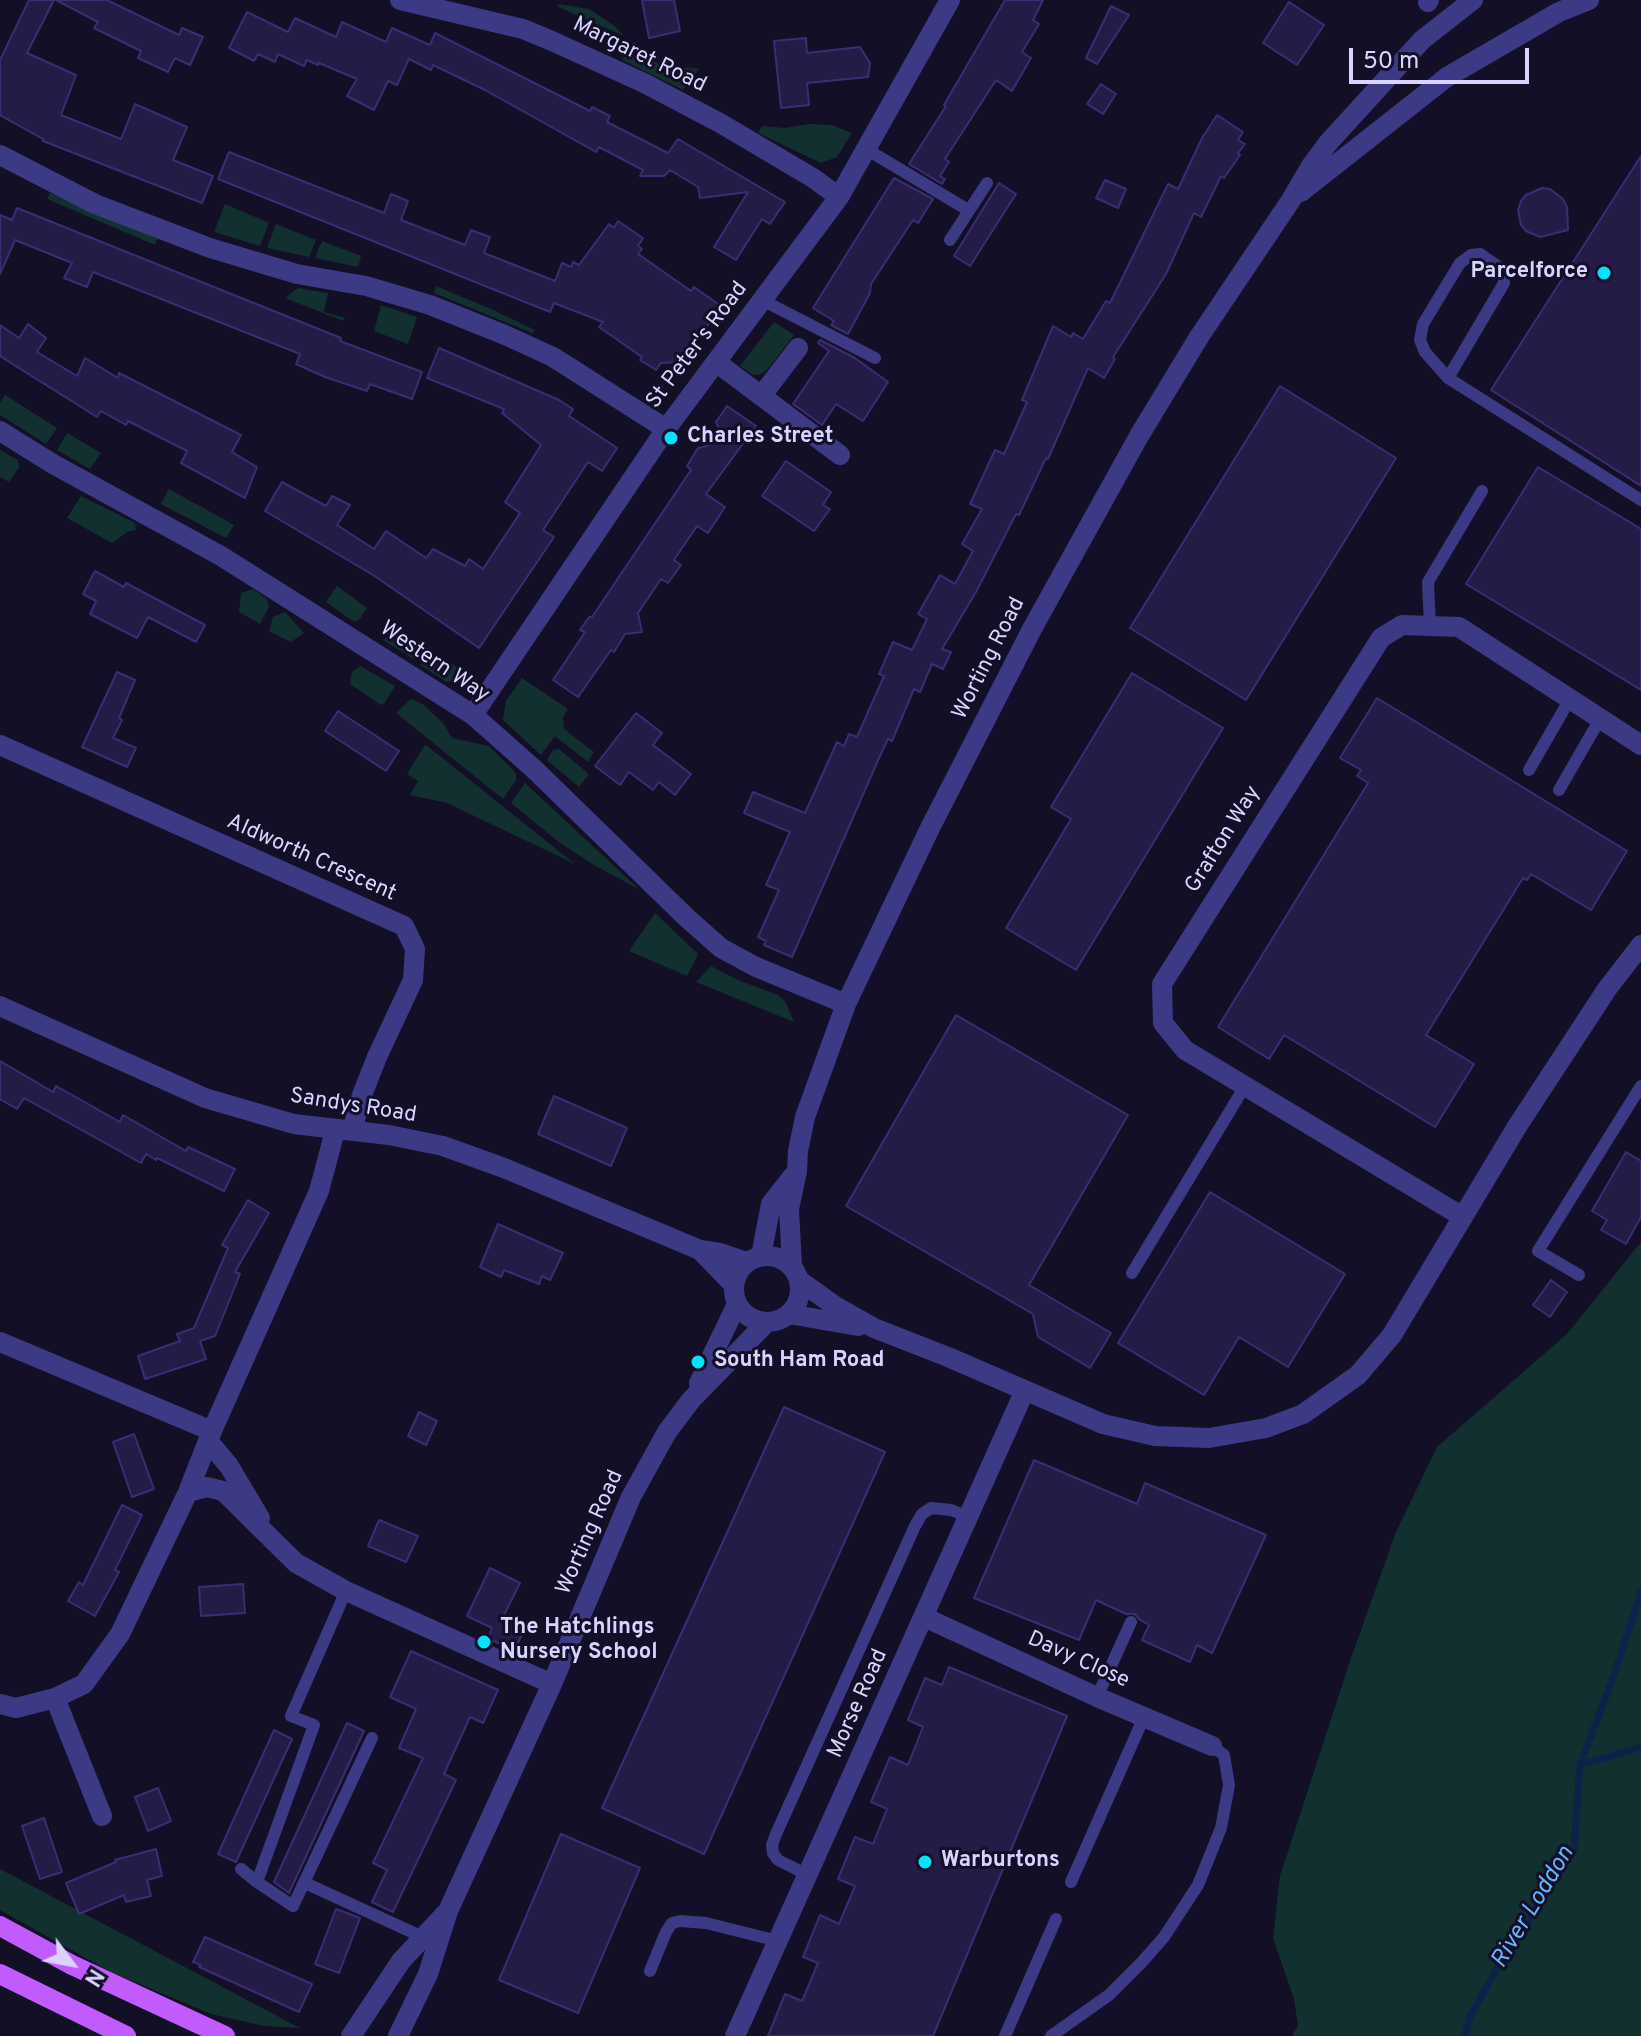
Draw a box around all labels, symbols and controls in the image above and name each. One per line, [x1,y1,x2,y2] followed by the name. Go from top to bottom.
[568,12,710,100] street label: Margaret Road
[1353,32,1533,82] scale bar
[1363,47,1419,77] text: 50 m
[1470,260,1588,286] place label: Parcelforce
[1595,264,1613,282] marker: Parcelforce
[642,277,754,415] street label: St Peter's Road
[687,425,833,451] place label: Charles Street
[662,429,680,447] marker: Charles Street
[948,593,1032,725] street label: Worting Road
[374,617,494,709] street label: Western Way
[1181,782,1267,898] street label: Grafton Way
[222,810,400,908] street label: Aldworth Crescent
[288,1084,418,1130] street label: Sandys Road
[714,1349,884,1375] place label: South Ham Road
[689,1353,707,1371] marker: South Ham Road
[552,1467,630,1599] street label: Worting Road
[500,1616,658,1668] place label: The Hatchlings Nursery School
[1023,1627,1133,1695] street label: Davy Close
[475,1633,493,1651] marker: The Hatchlings Nursery School
[823,1646,895,1762] street label: Morse Road
[1486,1842,1582,1974] water label: River Loddon
[941,1849,1060,1875] place label: Warburtons
[916,1853,934,1871] marker: Warburtons
[32,1924,112,2004] north arrow
[77,1963,108,1991] text: N

